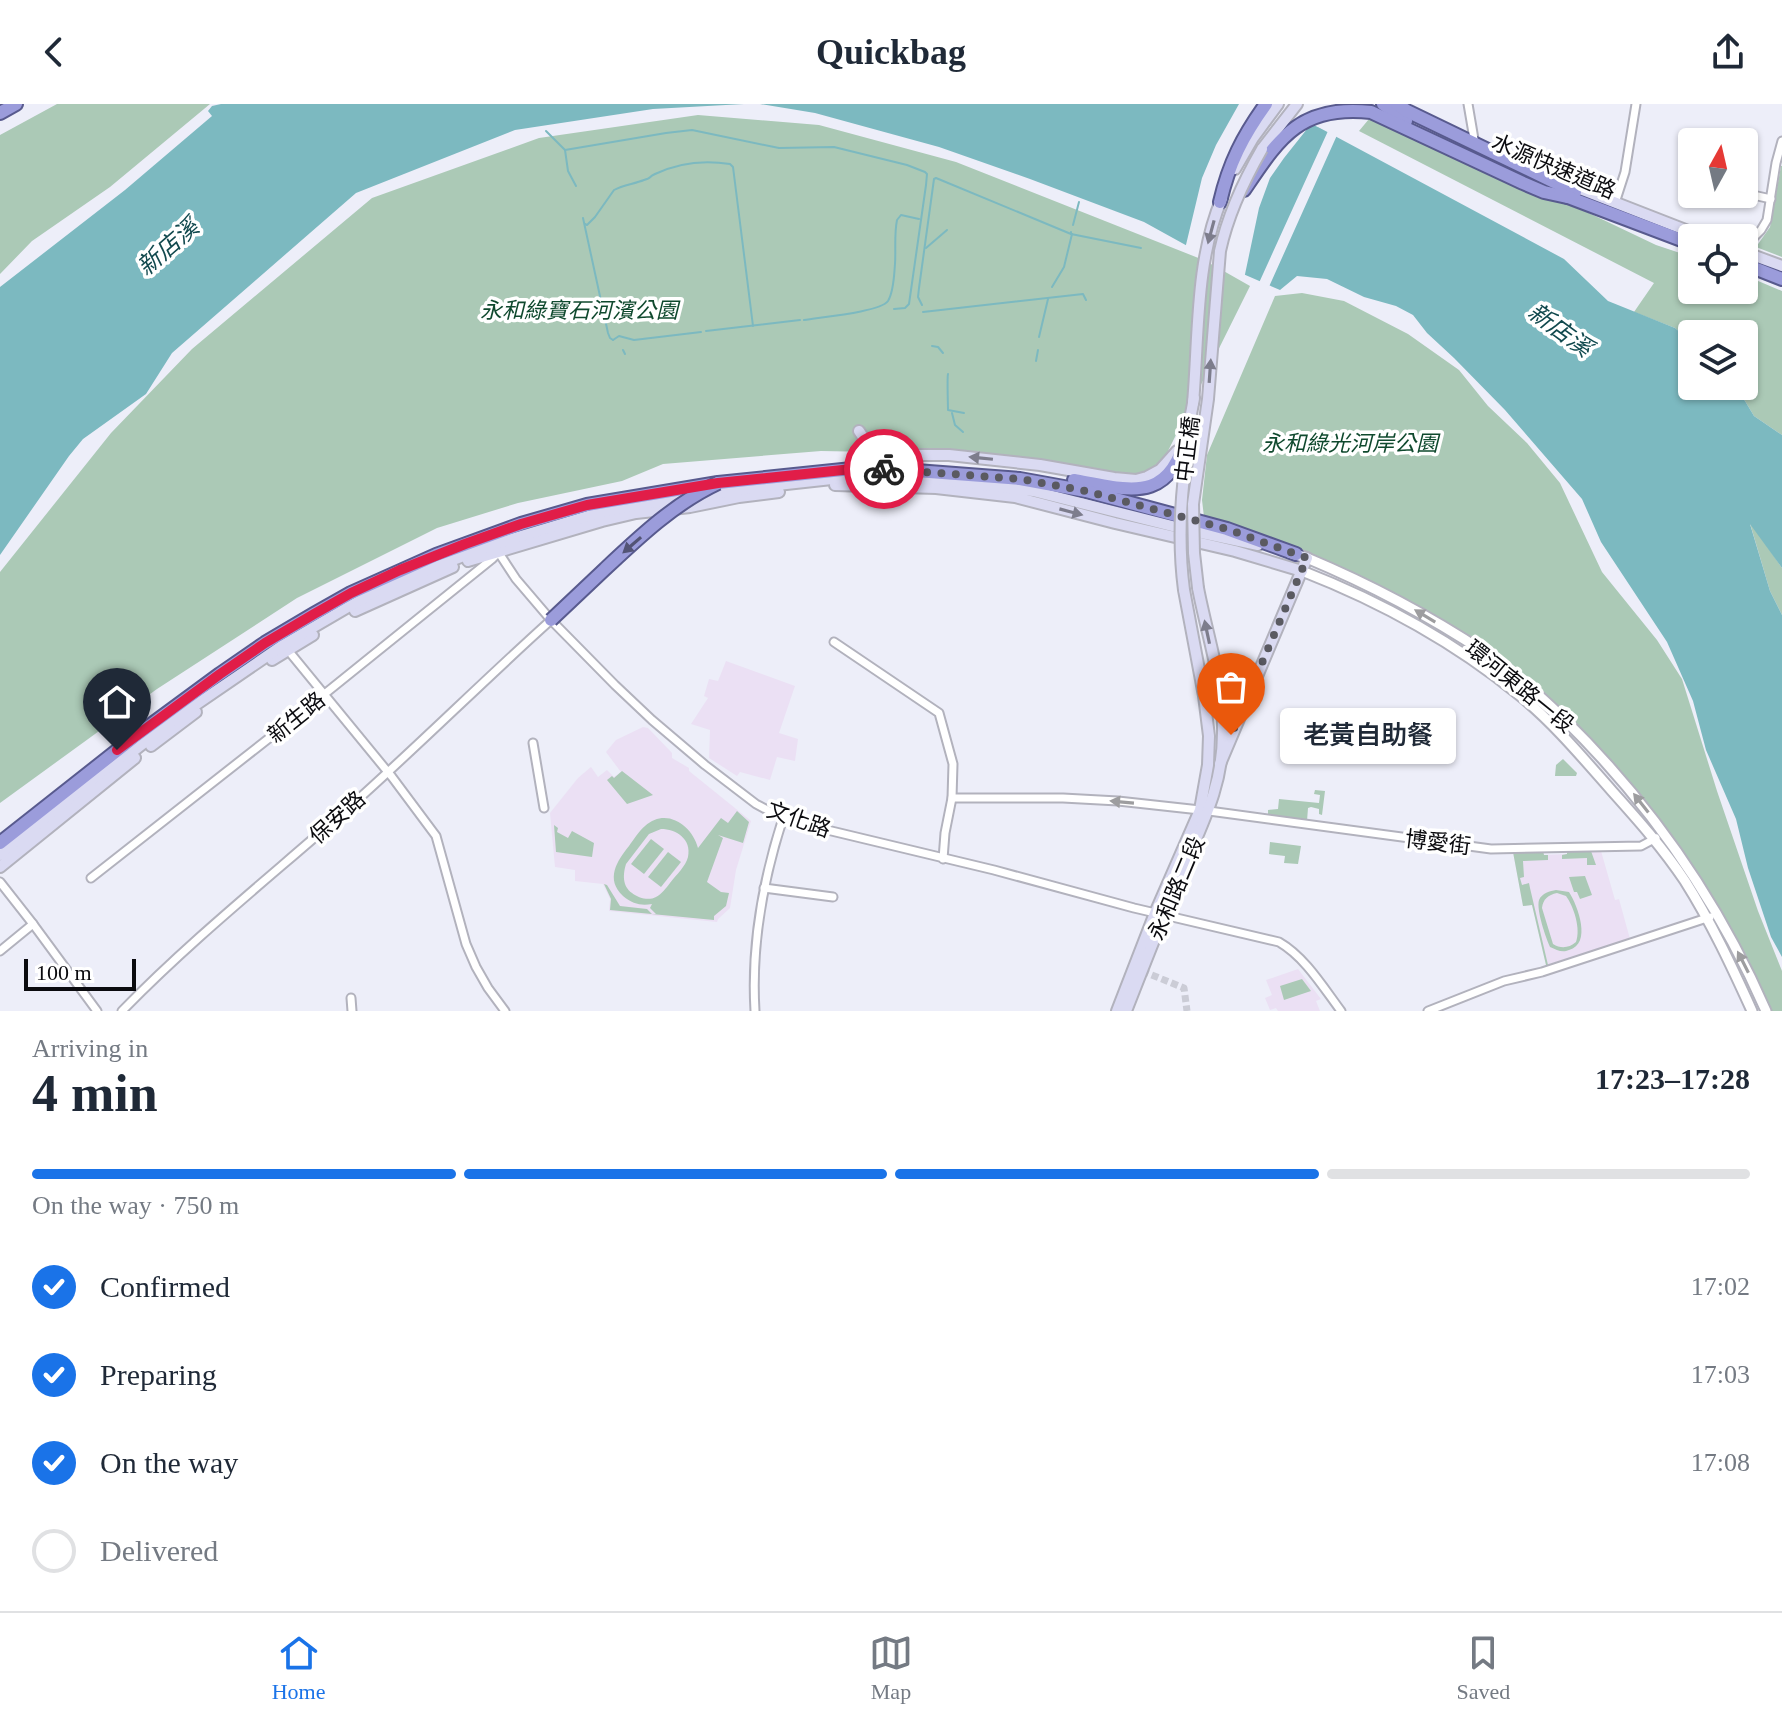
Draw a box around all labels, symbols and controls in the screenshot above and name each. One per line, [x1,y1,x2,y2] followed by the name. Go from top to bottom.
[32,30,76,74] icon: back
[1706,30,1750,74] icon: share
[816,32,966,72] text: Quickbag
[1678,128,1758,208] north arrow
[1678,128,1758,400] map controls
[1488,129,1619,204] street label: 水源快速道路
[132,212,206,280] water label: 新店溪
[1204,220,1216,245] one-way arrow
[1678,224,1758,304] button: locate
[480,298,681,323] park label: 永和綠寶石河濱公園
[1523,298,1599,363] water label: 新店溪
[1678,320,1758,400] button: layers
[1204,358,1217,383] one-way arrow
[1171,415,1204,483] street label: 中正橋
[844,429,924,509] courier
[1262,431,1441,456] park label: 永和綠光河岸公園
[862,447,906,491] icon: bike
[968,452,993,465] one-way arrow
[1059,506,1084,518] one-way arrow
[623,536,643,553] one-way arrow
[1414,609,1436,623] one-way arrow
[1201,619,1213,644] one-way arrow
[1461,635,1579,738] street label: 環河東路一段
[1197,653,1265,735] pin
[1209,665,1253,709] icon: bag
[83,668,151,750] pin
[95,680,139,724] icon: home
[263,687,330,748] street label: 新生路
[1279,707,1455,763] callout: 老黃自助餐
[1303,721,1433,750] text: 老黃自助餐
[304,786,370,849] street label: 保安路
[1633,793,1650,813] one-way arrow
[1109,795,1134,808] one-way arrow
[764,797,834,842] street label: 文化路
[1404,826,1472,859] street label: 博愛街
[1143,833,1209,944] street label: 永和路二段
[1736,950,1749,973] one-way arrow
[24,955,136,991] scale bar
[36,960,92,985] text: 100 m
[32,1034,148,1063] text: Arriving in
[1595,1062,1750,1095] text: 17:23–17:28
[32,1065,158,1122] text: 4 min
[32,1191,239,1220] text: On the way · 750 m
[32,1265,76,1309] icon: check
[100,1270,230,1303] text: Confirmed
[1691,1272,1750,1301] text: 17:02
[32,1353,76,1397] icon: check
[100,1358,217,1391] text: Preparing
[1691,1360,1750,1389] text: 17:03
[32,1441,76,1485] icon: check
[100,1446,238,1479] text: On the way
[1691,1448,1750,1477] text: 17:08
[100,1534,218,1567] text: Delivered
[272,1631,326,1705] tab: Home
[869,1631,913,1705] tab: Map
[1456,1631,1510,1705] tab: Saved

